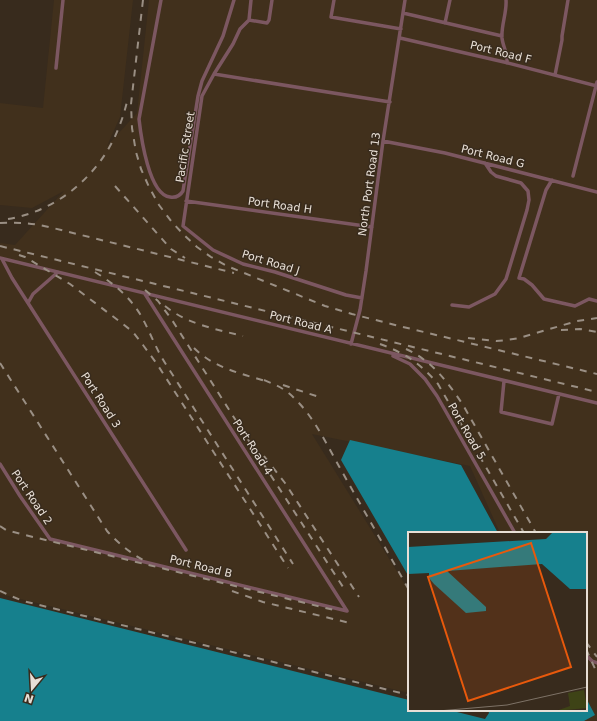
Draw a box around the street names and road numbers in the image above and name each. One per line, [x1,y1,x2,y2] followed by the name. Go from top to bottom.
[469,39,533,66] street label: Port Road F
[173,110,198,184] street label: Pacific Street
[356,131,383,237] street label: North Port Road 13
[460,142,526,171] street label: Port Road G
[247,195,313,216] street label: Port Road H
[240,248,301,277] street label: Port Road J
[268,308,334,337] street label: Port Road A
[78,370,123,430] street label: Port Road 3
[445,401,488,462] street label: Port Road 5
[230,417,275,477] street label: Port Road 4
[8,467,55,527] street label: Port Road 2
[168,552,233,581] street label: Port Road B

